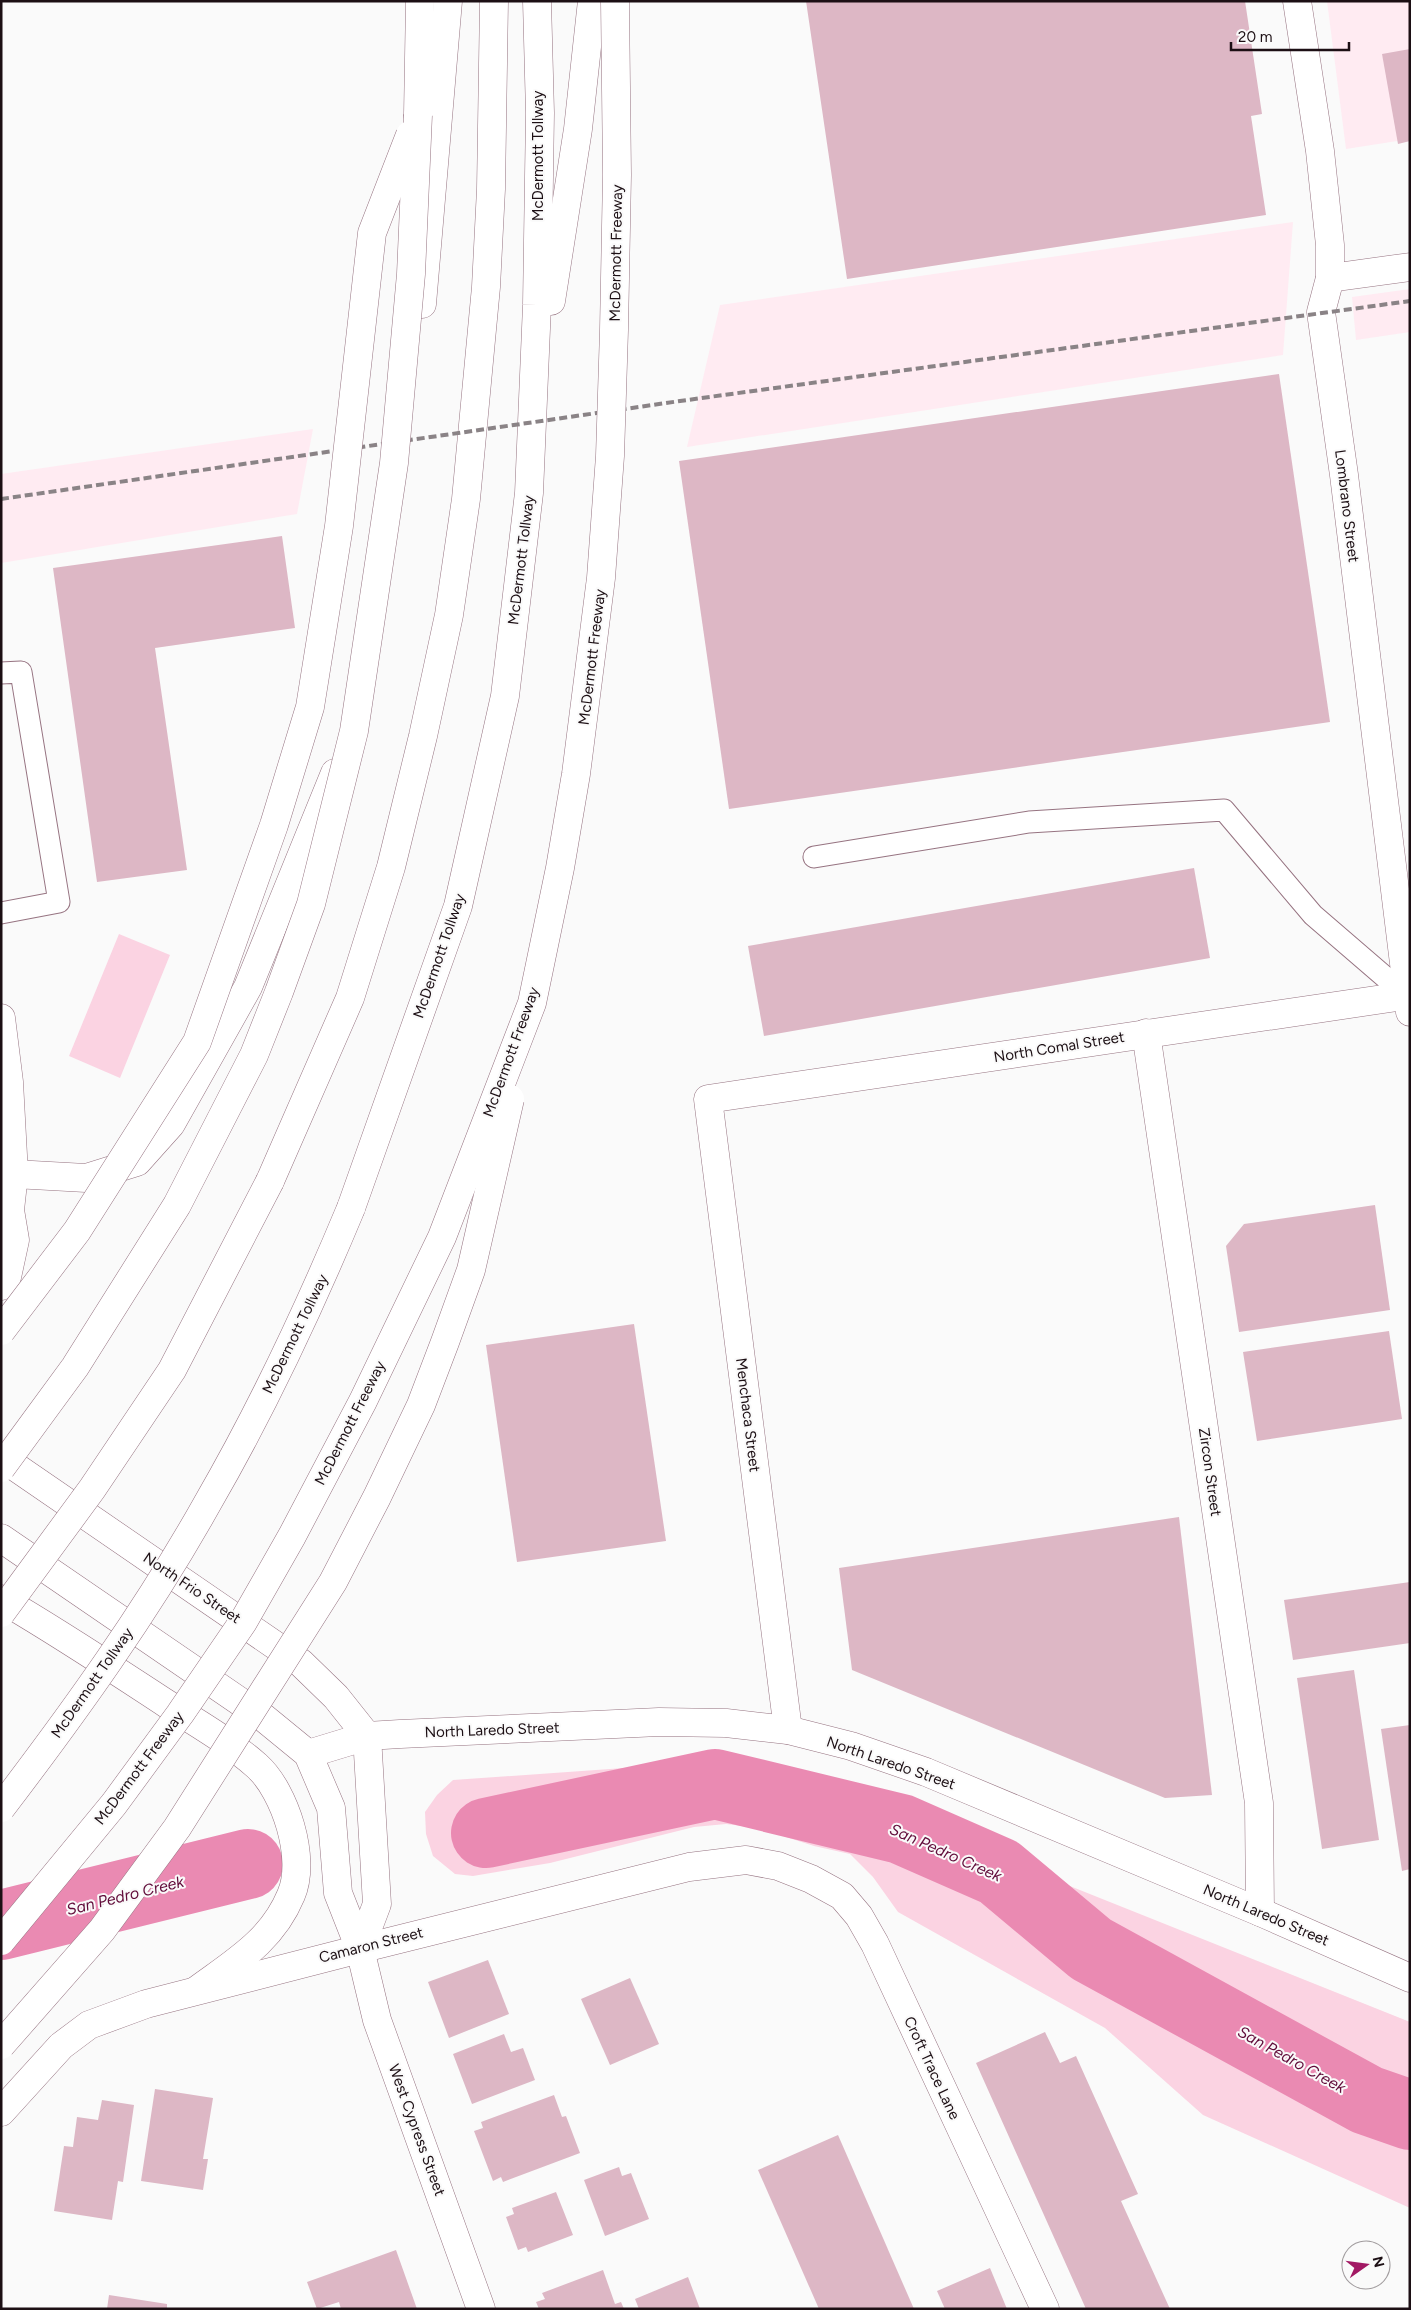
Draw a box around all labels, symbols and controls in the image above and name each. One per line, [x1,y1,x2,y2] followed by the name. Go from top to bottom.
[1231,20,1348,52] scale bar
[1238,28,1272,46] text: 20 m
[529,91,547,221] street label: McDermott Tollway
[606,184,626,322] street label: McDermott Freeway
[1331,449,1363,564] street label: Lombrano Street
[504,494,538,626] street label: McDermott Tollway
[575,588,609,726] street label: McDermott Freeway
[409,891,469,1021] street label: McDermott Tollway
[479,984,543,1120] street label: McDermott Freeway
[992,1028,1126,1066] street label: North Comal Street
[258,1271,332,1397] street label: McDermott Tollway
[732,1357,764,1473] street label: Menchaca Street
[311,1358,389,1488] street label: McDermott Freeway
[1195,1427,1225,1518] street label: Zircon Street
[140,1549,245,1628] street label: North Frio Street
[47,1624,137,1742] street label: McDermott Tollway
[91,1708,188,1828] street label: McDermott Freeway
[424,1719,560,1741] street label: North Laredo Street
[824,1733,958,1794] street label: North Laredo Street
[887,1819,1006,1886] water label: San Pedro Creek
[64,1871,187,1919] water label: San Pedro Creek
[1200,1880,1332,1950] street label: North Laredo Street
[317,1923,425,1967] street label: Camaron Street
[900,2014,964,2122] street label: Croft Trace Lane
[1235,2022,1350,2098] water label: San Pedro Creek
[385,2062,449,2199] street label: West Cypress Street
[1341,2240,1391,2290] north arrow
[1369,2255,1388,2269] text: N

